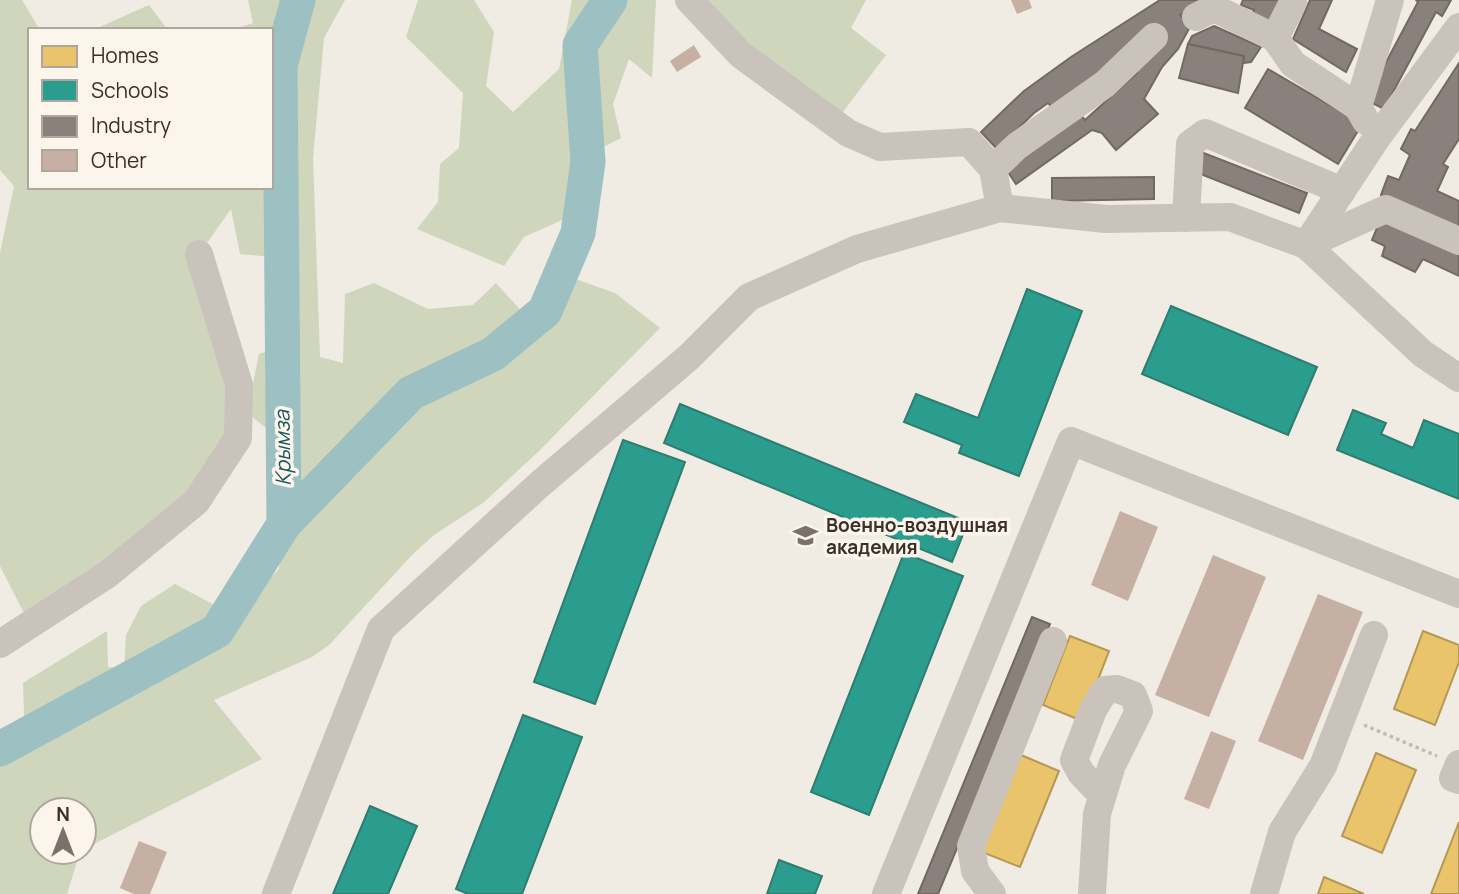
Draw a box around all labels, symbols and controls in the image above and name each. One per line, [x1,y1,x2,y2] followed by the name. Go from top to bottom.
[28,28,273,189] legend
[91,41,159,69] text: Homes
[91,76,169,104] text: Schools
[91,111,171,139] text: Industry
[91,146,147,174] text: Other
[267,409,297,486] water label: Крымза
[826,512,1008,560] place label: Военно-воздушная академия
[792,522,820,550] school or university icon: Военно-воздушная академия
[28,796,98,866] north arrow
[56,801,70,827] text: N

